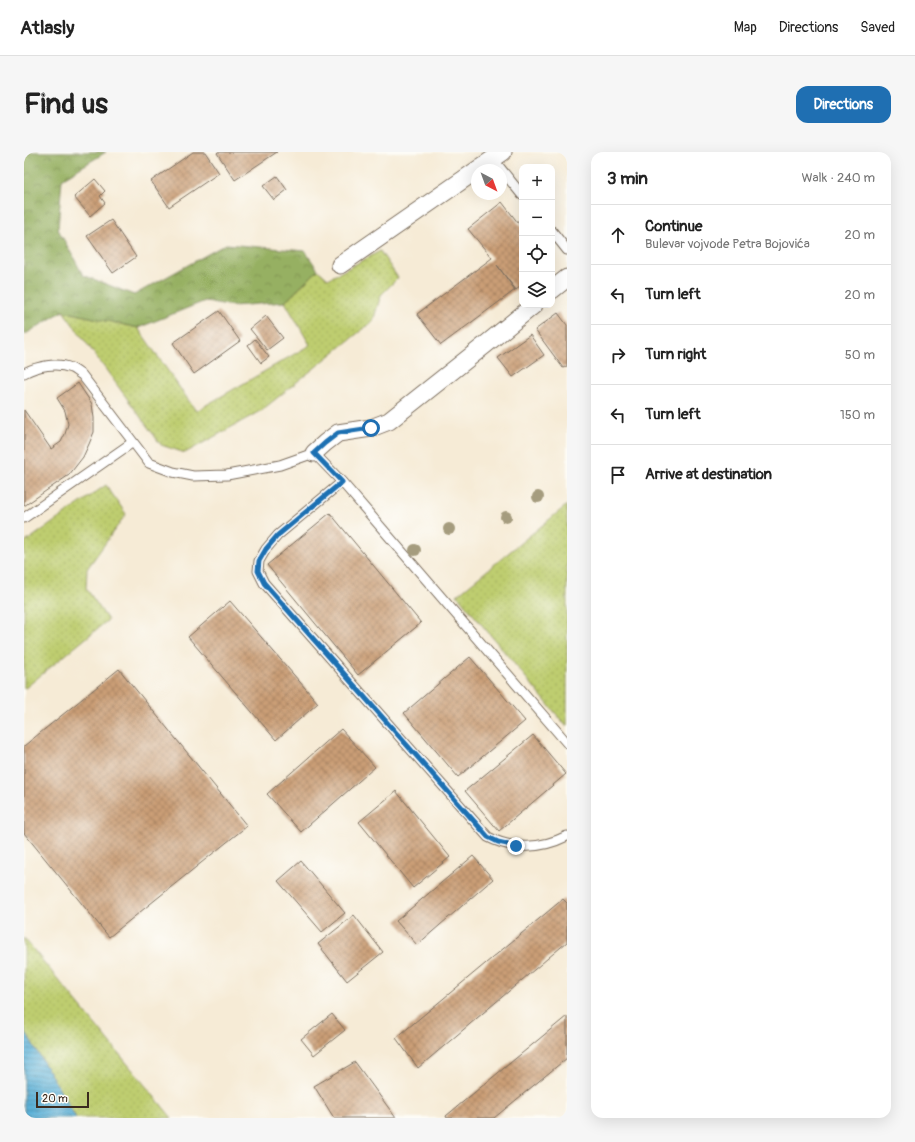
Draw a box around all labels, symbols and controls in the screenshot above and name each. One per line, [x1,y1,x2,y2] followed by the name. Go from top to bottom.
[20,16,74,40] text: Atlasly
[734,19,757,36] text: Map
[779,19,838,36] text: Directions
[860,19,895,36] text: Saved
[796,86,891,123] button: Directions
[24,87,108,122] text: Find us
[471,164,507,200] north arrow
[519,164,555,308] map controls
[519,164,555,200] button: +
[607,168,648,189] text: 3 min
[801,170,875,186] text: Walk · 240 m
[519,200,555,236] button: −
[645,217,703,236] text: Continue
[607,224,629,246] icon: ahead
[844,227,875,243] text: 20 m
[519,236,555,272] button: locate
[645,236,810,252] text: Bulevar vojvode Petra Bojovića
[519,272,555,308] button: layers
[607,284,629,306] icon: left
[645,285,701,304] text: Turn left
[844,287,875,303] text: 20 m
[607,344,629,366] icon: right
[645,345,706,364] text: Turn right
[845,347,875,363] text: 50 m
[607,404,629,426] icon: left
[645,405,701,424] text: Turn left
[840,407,875,423] text: 150 m
[362,419,380,437] route start
[607,464,629,486] icon: arrive
[645,465,772,484] text: Arrive at destination
[507,837,525,855] route end
[36,1090,89,1109] scale bar
[42,1092,68,1105] text: 20 m

